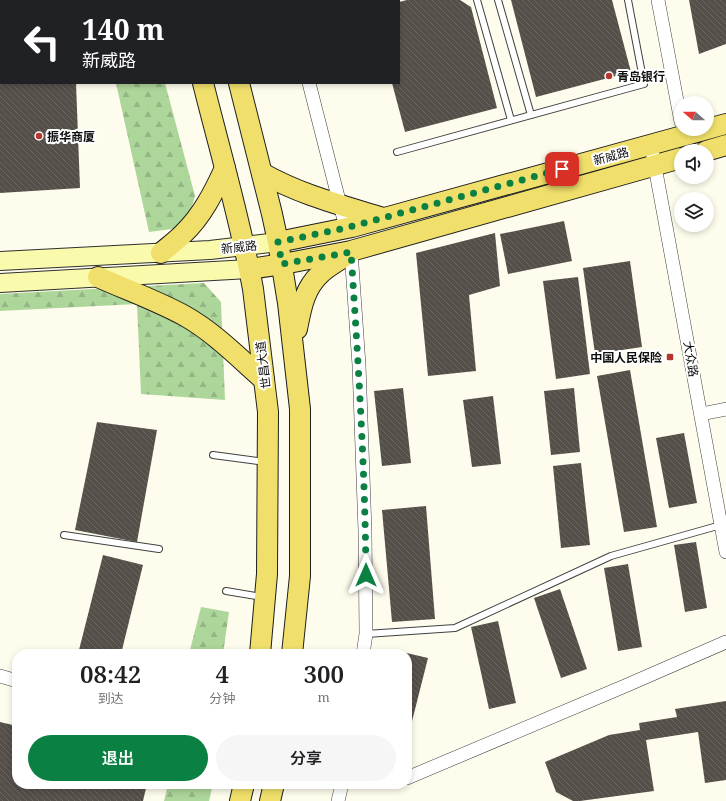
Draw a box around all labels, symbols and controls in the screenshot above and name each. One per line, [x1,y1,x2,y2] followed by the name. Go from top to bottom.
[82,10,164,48] text: 140 m
[16,16,68,68] icon: left
[82,48,136,72] text: 新威路
[617,68,665,85] place label: 青岛银行
[604,71,614,81] marker: 青岛银行
[674,96,714,136] north arrow
[674,96,714,232] map controls
[47,128,95,145] place label: 振华商厦
[34,131,44,141] marker: 振华商厦
[591,143,631,169] street label: 新威路
[674,144,714,184] button: sound
[545,152,579,186] pin
[551,158,573,180] icon: arrive
[674,192,714,232] button: layers
[220,237,258,257] street label: 新威路
[252,340,274,390] street label: 世昌大道
[680,340,702,378] street label: 大众路
[590,349,662,366] place label: 中国人民保险
[665,352,675,362] marker: 中国人民保险
[345,554,387,596] position arrow
[80,657,141,690] text: 08:42
[216,657,229,690] text: 4
[303,657,344,690] text: 300
[318,688,330,706] text: m
[98,689,124,707] text: 到达
[209,689,235,707] text: 分钟
[28,735,208,781] button: 退出
[216,735,396,781] button: 分享

